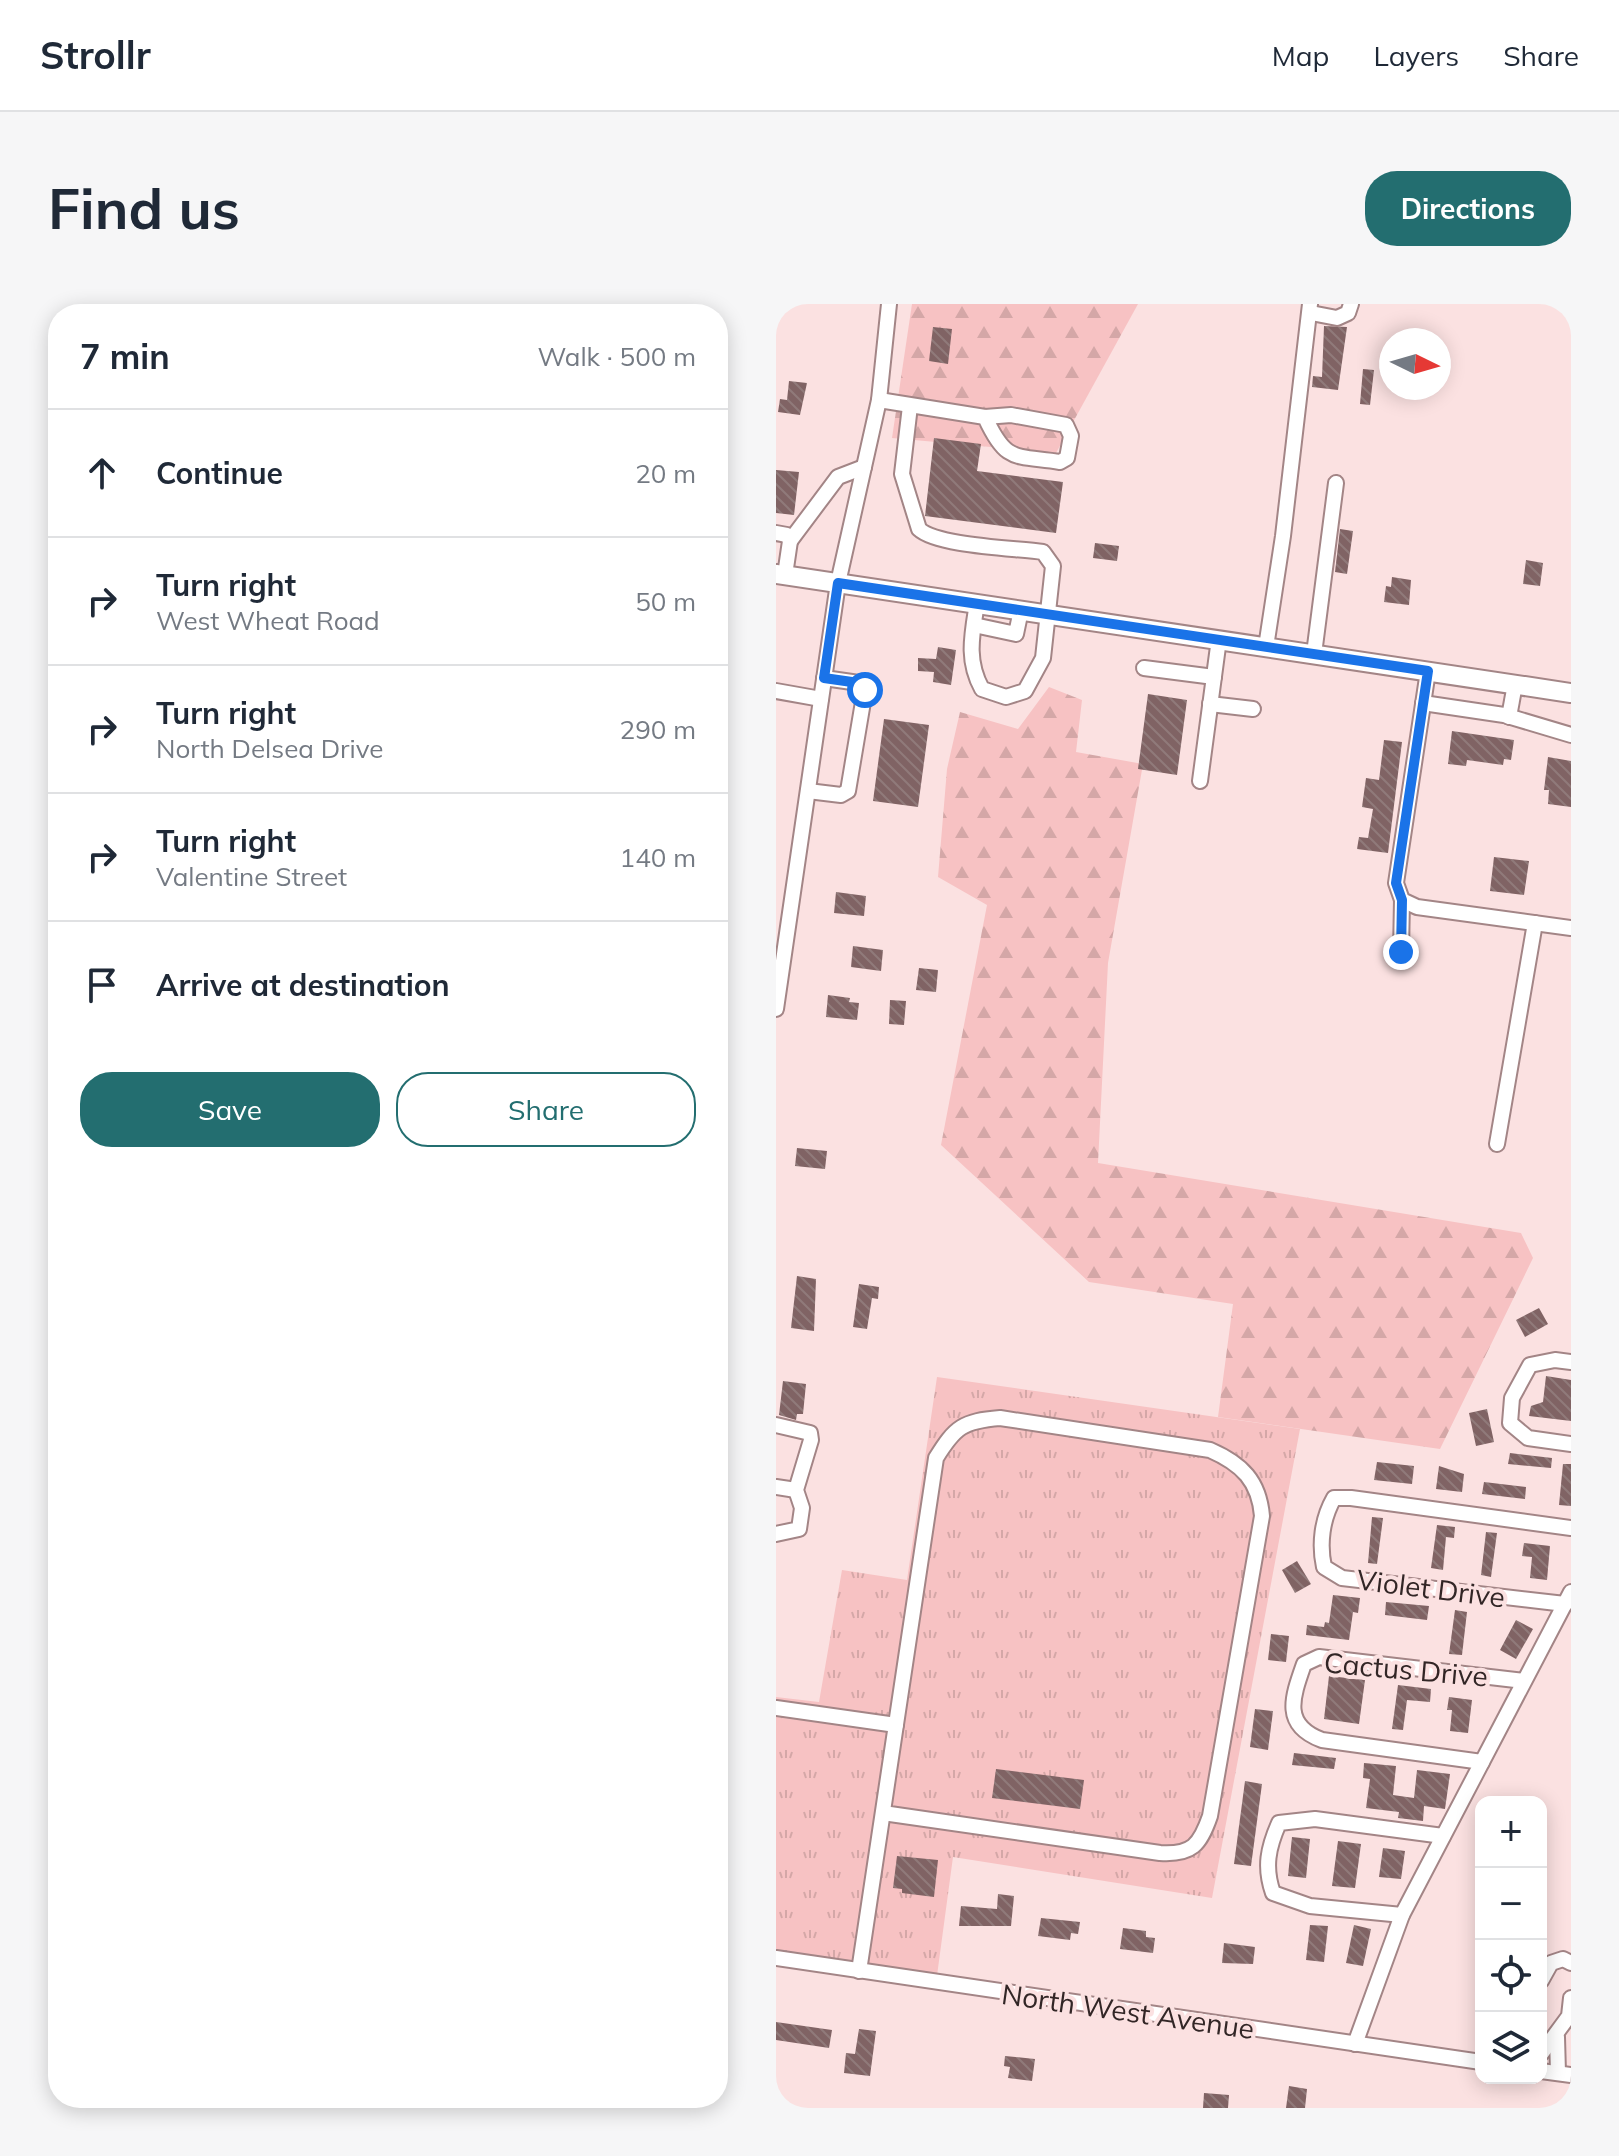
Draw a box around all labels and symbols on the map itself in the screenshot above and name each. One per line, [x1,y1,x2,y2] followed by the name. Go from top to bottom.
[1379,328,1451,400] north arrow
[847,672,883,708] route start
[1383,934,1419,970] route end
[1355,1562,1507,1614] street label: Violet Drive
[1323,1644,1489,1694] street label: Cactus Drive
[1000,1976,1256,2046] street label: North West Avenue

